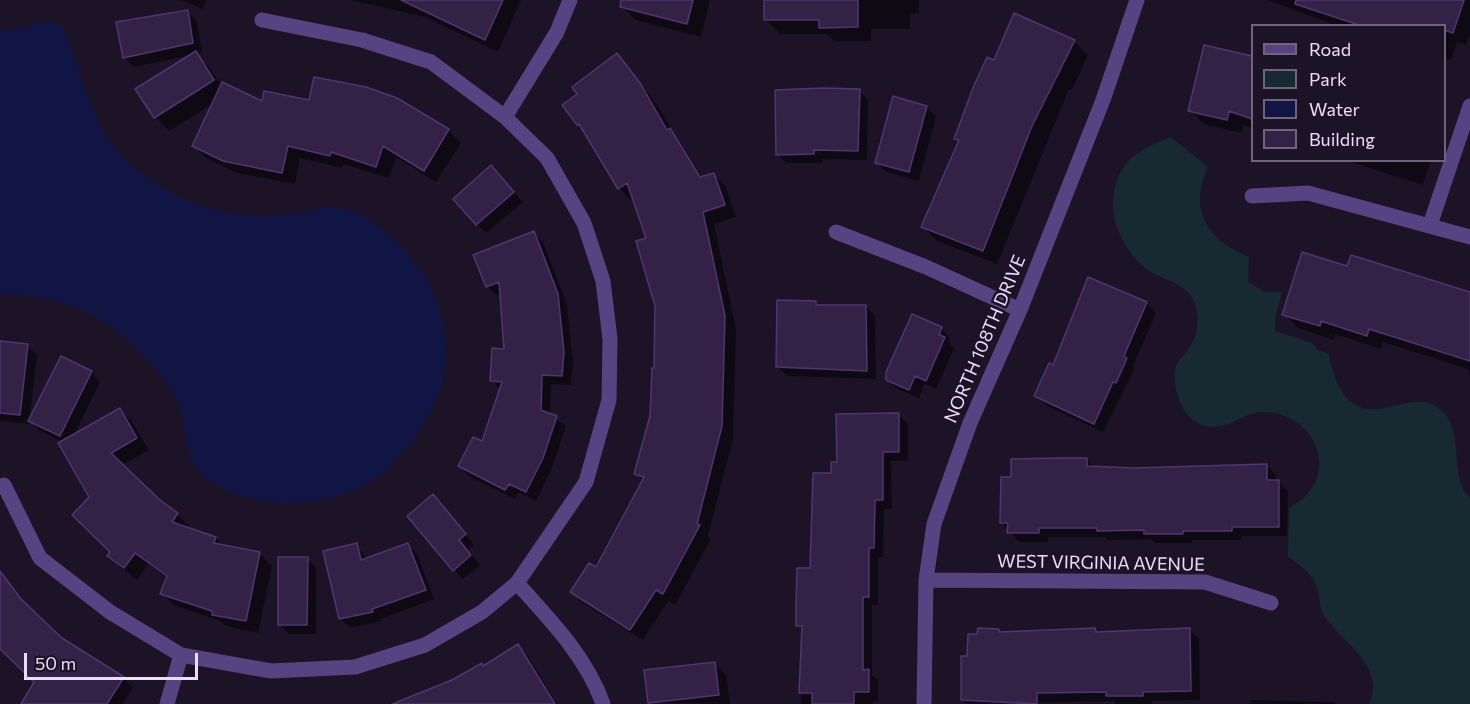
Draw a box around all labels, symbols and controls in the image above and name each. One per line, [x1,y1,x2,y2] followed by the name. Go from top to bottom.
[1251,24,1446,162] legend
[1309,38,1351,60] text: Road
[1309,68,1347,90] text: Park
[1309,98,1360,120] text: Water
[1309,128,1375,150] text: Building
[940,252,1030,426] street label: NORTH 108TH DRIVE
[997,550,1205,576] street label: WEST VIRGINIA AVENUE
[27,641,201,679] scale bar
[35,652,76,674] text: 50 m

